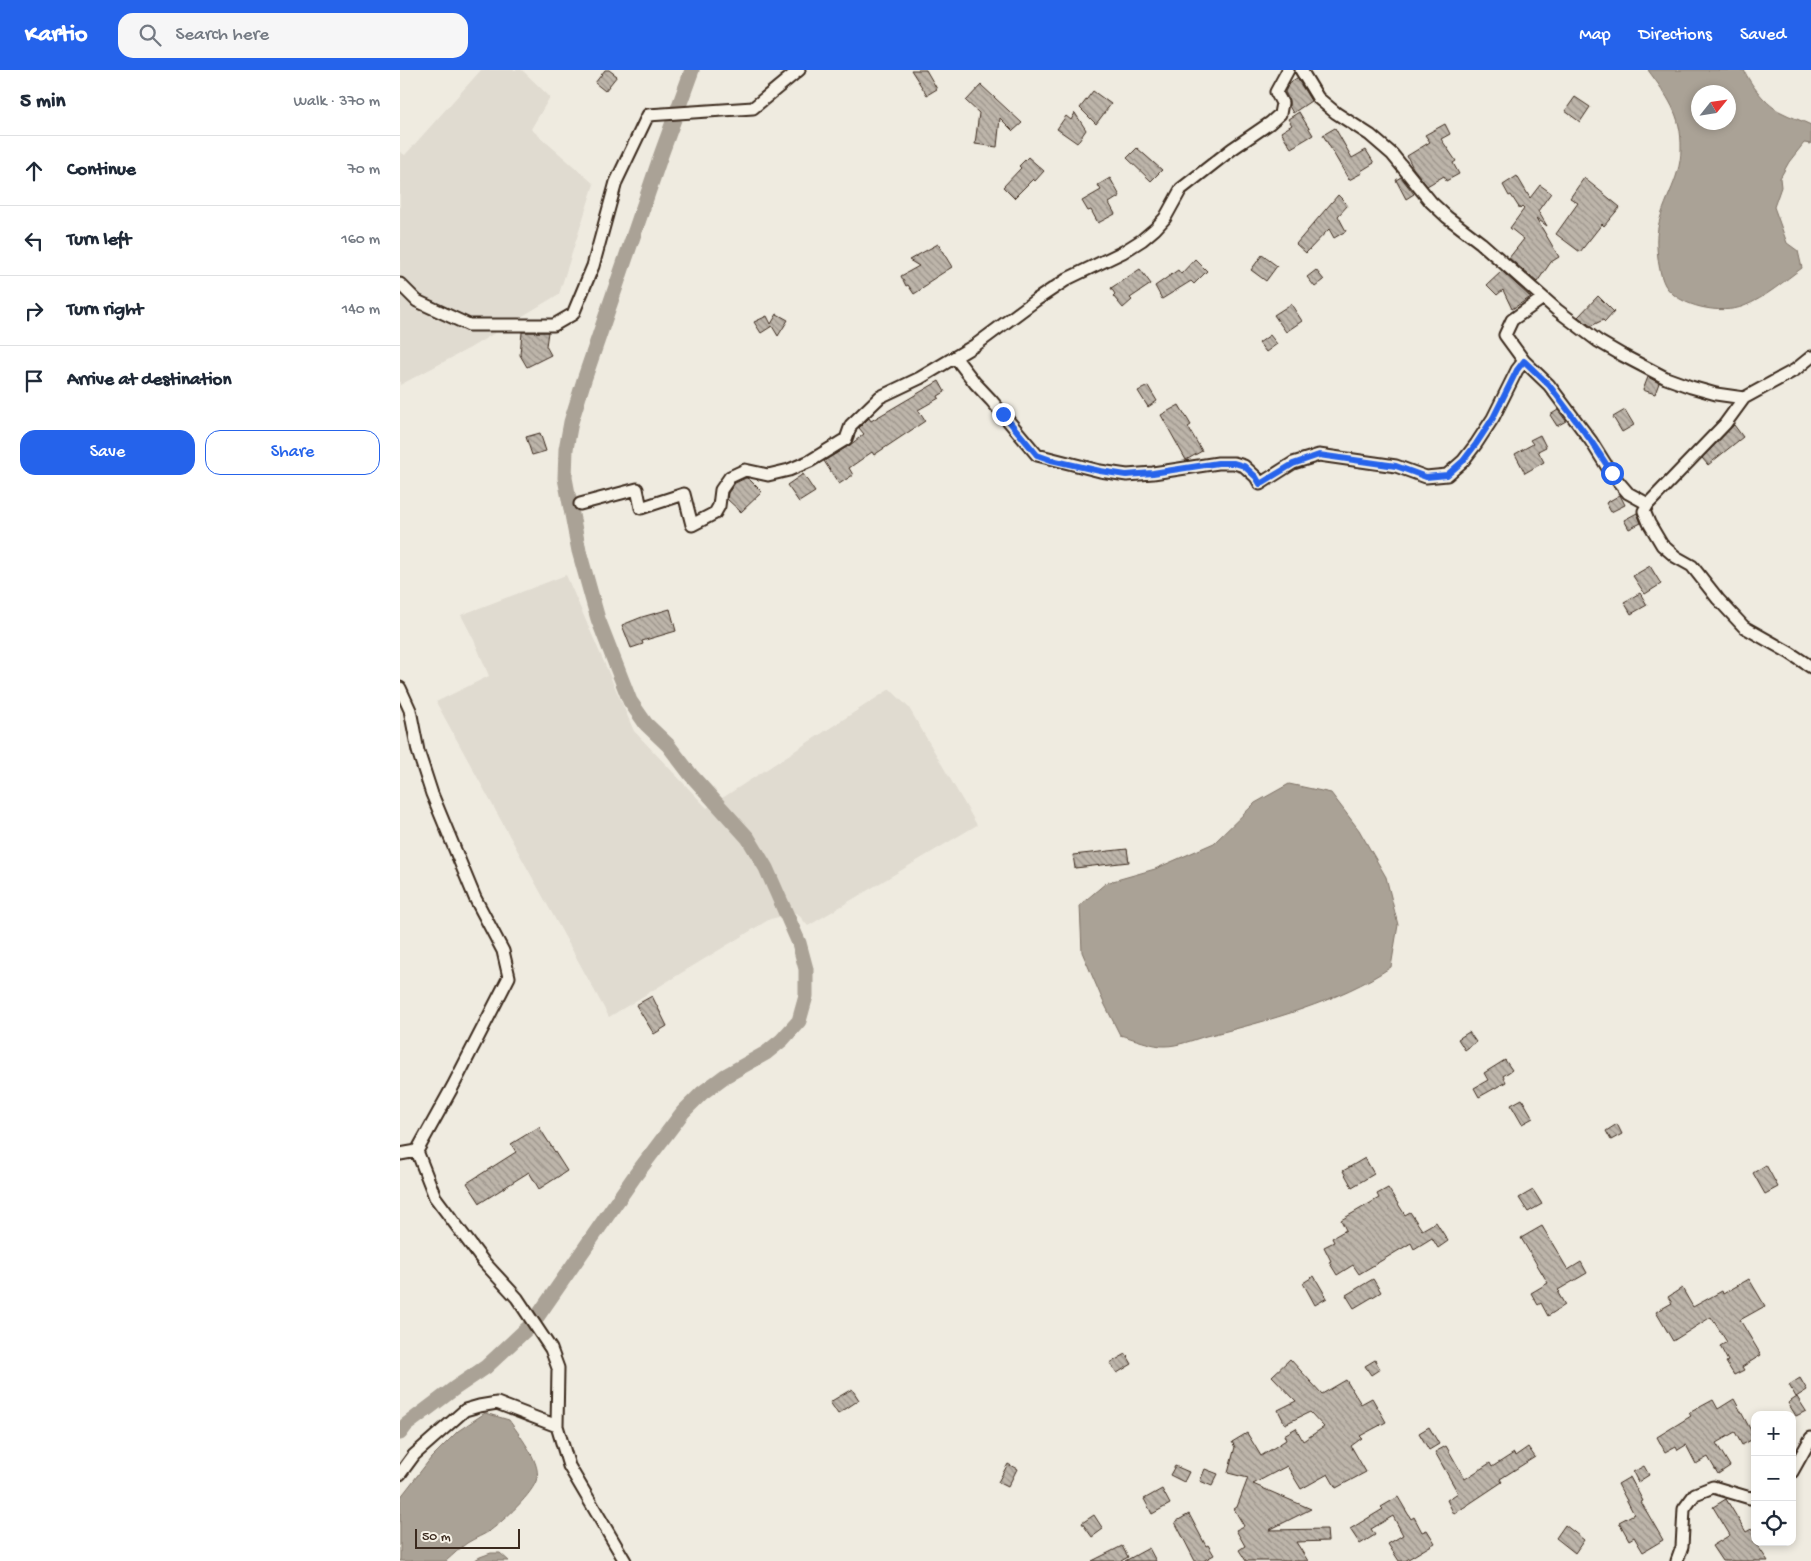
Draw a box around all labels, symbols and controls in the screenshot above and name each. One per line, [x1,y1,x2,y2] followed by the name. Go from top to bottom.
[118,13,468,58] search box
[25,21,88,50] text: Kartio
[136,21,164,49] icon: search
[176,24,269,47] text: Search here
[1579,25,1611,46] text: Map
[1639,25,1712,46] text: Directions
[1740,25,1786,46] text: Saved
[1691,85,1736,130] north arrow
[20,90,65,115] text: 5 min
[293,93,380,112] text: Walk · 370 m
[20,157,48,185] icon: ahead
[67,159,136,182] text: Continue
[347,161,380,180] text: 70 m
[20,227,48,255] icon: left
[67,229,131,252] text: Turn left
[341,231,380,250] text: 160 m
[20,297,48,325] icon: right
[67,299,143,322] text: Turn right
[342,301,380,320] text: 140 m
[20,367,48,395] icon: arrive
[67,369,231,392] text: Arrive at destination
[992,403,1015,426] route end
[20,430,195,475] button: Save
[205,430,380,475] button: Share
[1601,462,1624,485] route start
[1751,1411,1796,1546] map controls
[1751,1411,1796,1456] button: +
[1751,1456,1796,1501] button: −
[1751,1501,1796,1546] button: locate
[415,1526,520,1549] scale bar
[422,1529,451,1546] text: 50 m

